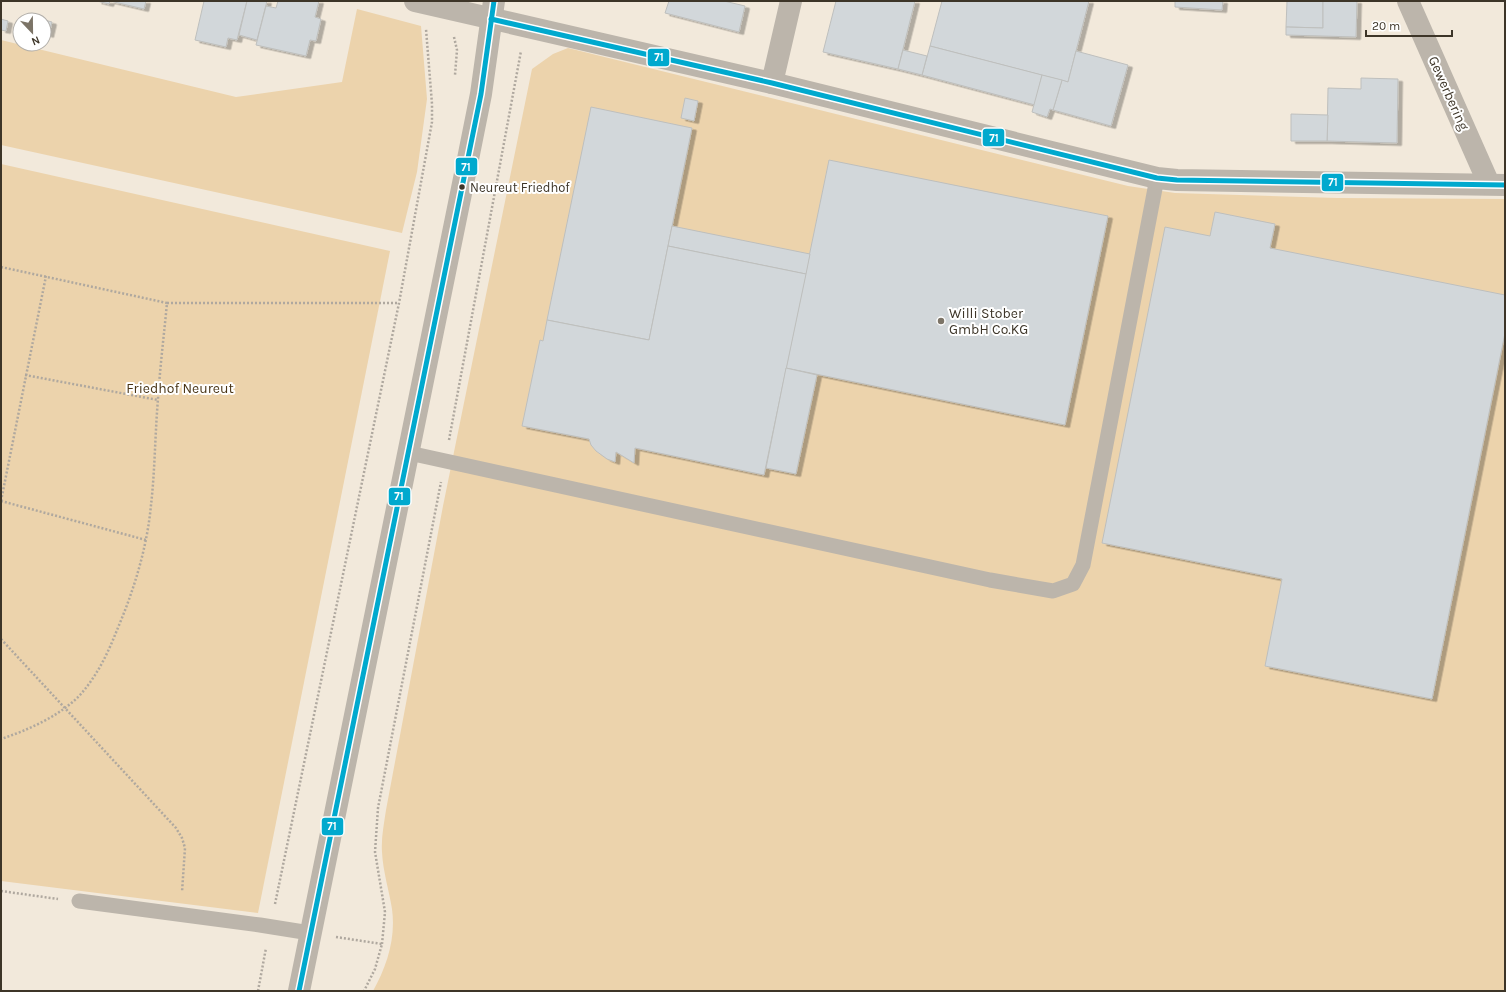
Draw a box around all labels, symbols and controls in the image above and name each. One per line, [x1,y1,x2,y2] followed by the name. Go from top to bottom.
[12,12,52,52] north arrow
[1366,12,1452,38] scale bar
[1372,19,1400,33] text: 20 m
[29,33,42,48] text: N
[647,48,670,67] line badge: 71
[654,51,664,64] text: 71
[1425,53,1473,133] street label: Gewerbering
[982,128,1005,147] line badge: 71
[989,132,999,145] text: 71
[455,157,478,176] line badge: 71
[461,161,471,174] text: 71
[1321,173,1344,192] line badge: 71
[1328,176,1338,189] text: 71
[470,180,570,195] place label: Neureut Friedhof
[457,182,467,192] marker: Neureut Friedhof
[949,305,1028,338] place label: Willi Stober GmbH Co.KG
[936,316,946,326] marker: Willi Stober GmbH Co.KG
[126,380,234,397] park label: Friedhof Neureut
[388,487,411,506] line badge: 71
[394,490,404,503] text: 71
[321,817,344,836] line badge: 71
[327,820,337,833] text: 71

